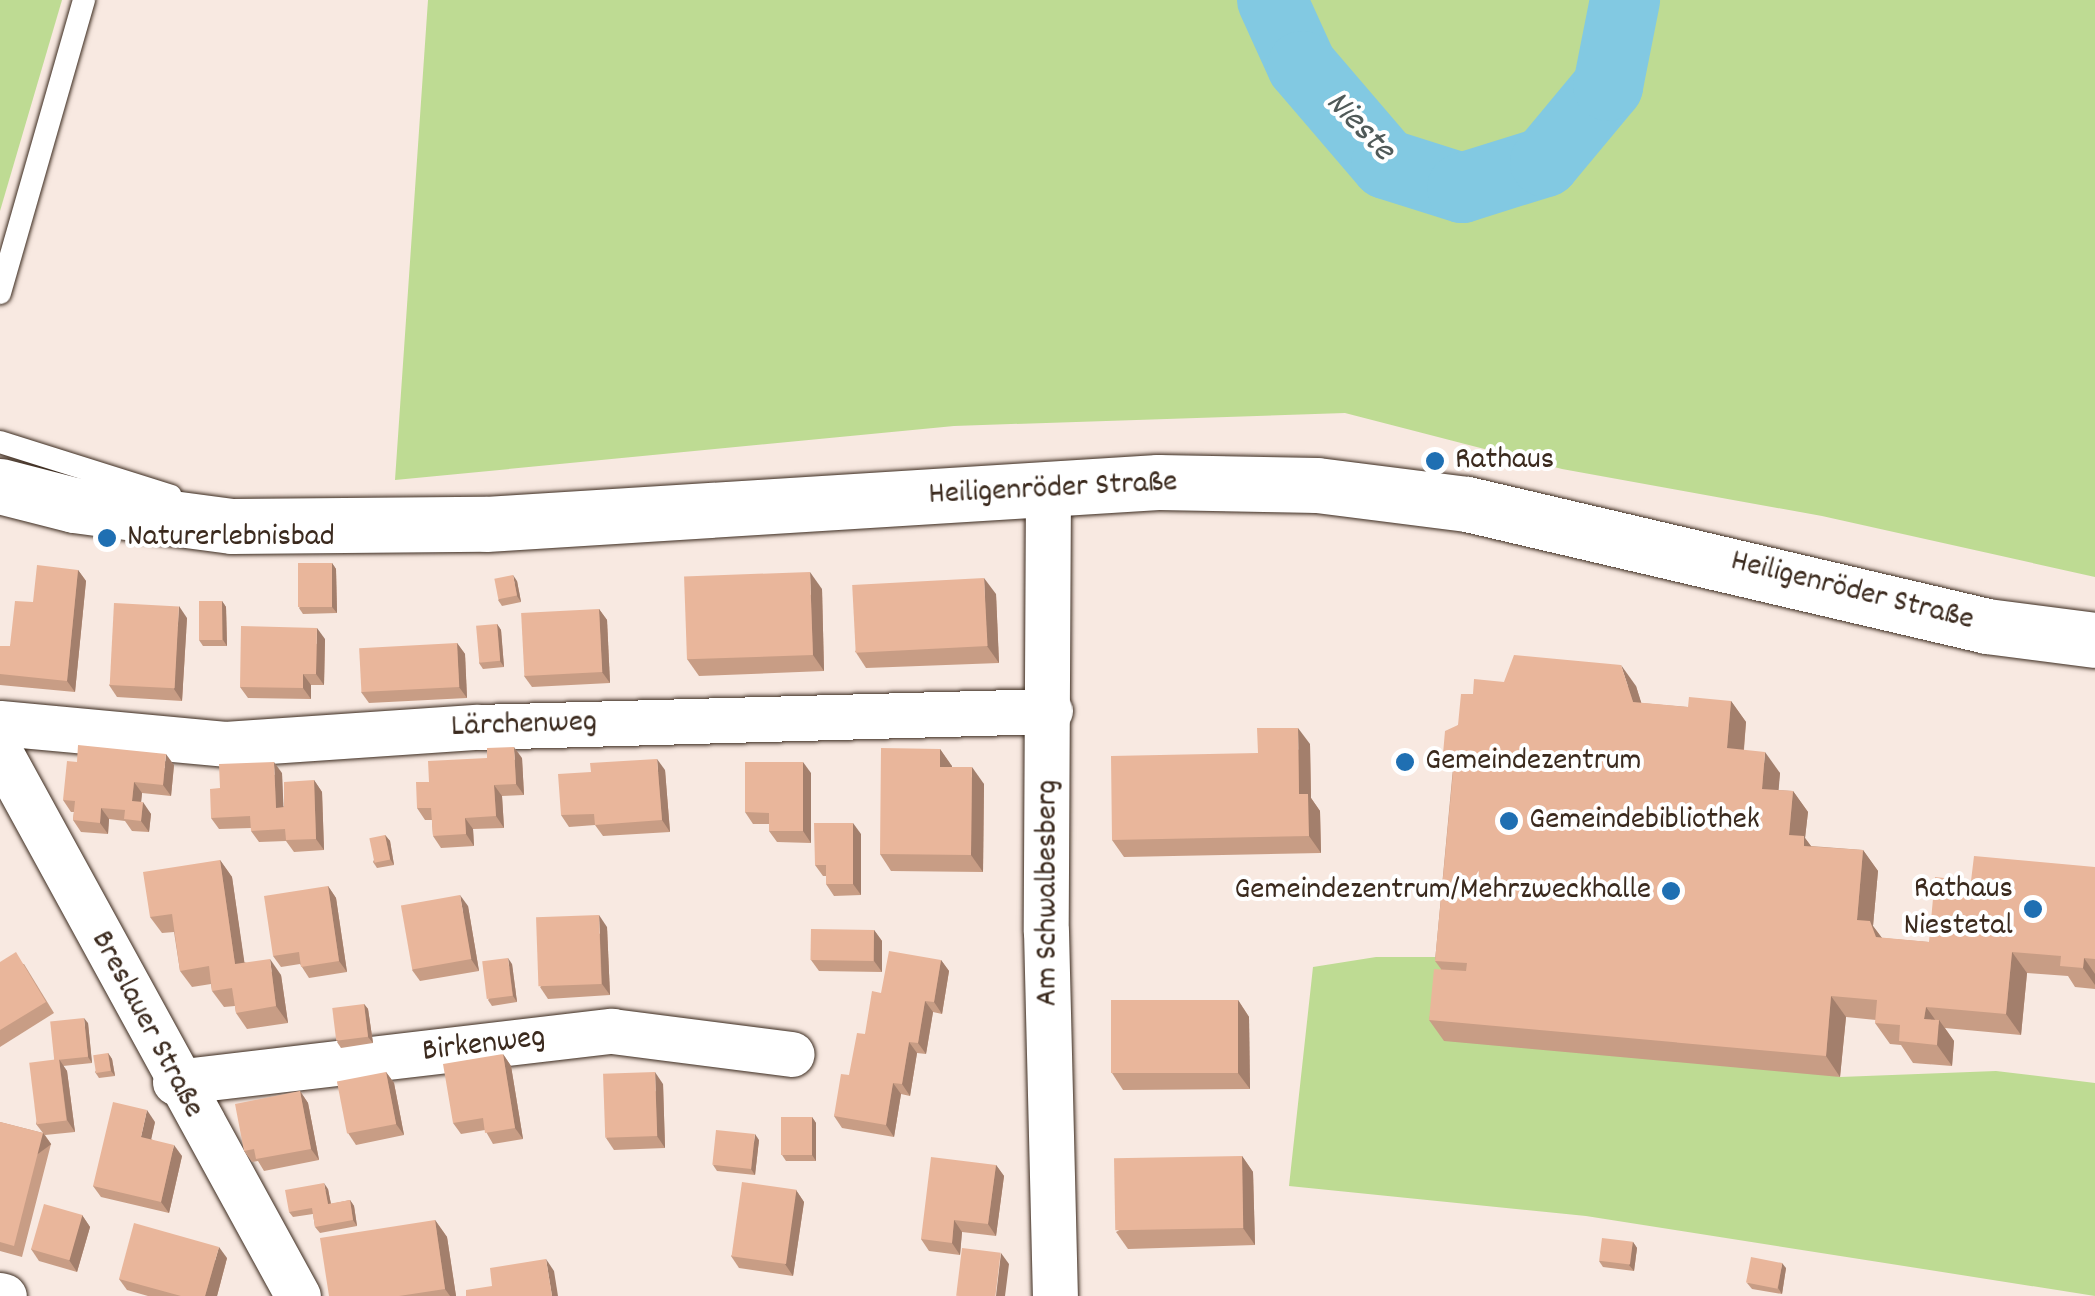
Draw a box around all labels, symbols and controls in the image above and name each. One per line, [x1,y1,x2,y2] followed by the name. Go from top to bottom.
[1315,83,1403,171] water label: Nieste
[1455,442,1554,480] place label: Rathaus
[1424,450,1446,472] marker: Rathaus
[928,464,1178,516] street label: Heiligenröder Straße
[127,519,335,557] place label: Naturerlebnisbad
[96,527,118,549] marker: Naturerlebnisbad
[1726,543,1978,641] street label: Heiligenröder Straße
[450,704,598,748] street label: Lärchenweg
[1425,743,1642,781] place label: Gemeindezentrum
[1394,751,1416,773] marker: Gemeindezentrum
[1030,780,1068,1006] street label: Am Schwalbesberg
[1529,802,1760,840] place label: Gemeindebibliothek
[1498,810,1520,832] marker: Gemeindebibliothek
[1234,872,1651,910] place label: Gemeindezentrum/Mehrzweckhalle
[1903,872,2013,947] place label: Rathaus Niestetal
[1660,880,1682,902] marker: Gemeindezentrum/Mehrzweckhalle
[2022,898,2044,920] marker: Rathaus Niestetal
[81,925,211,1125] street label: Breslauer Straße
[420,1019,548,1073] street label: Birkenweg

